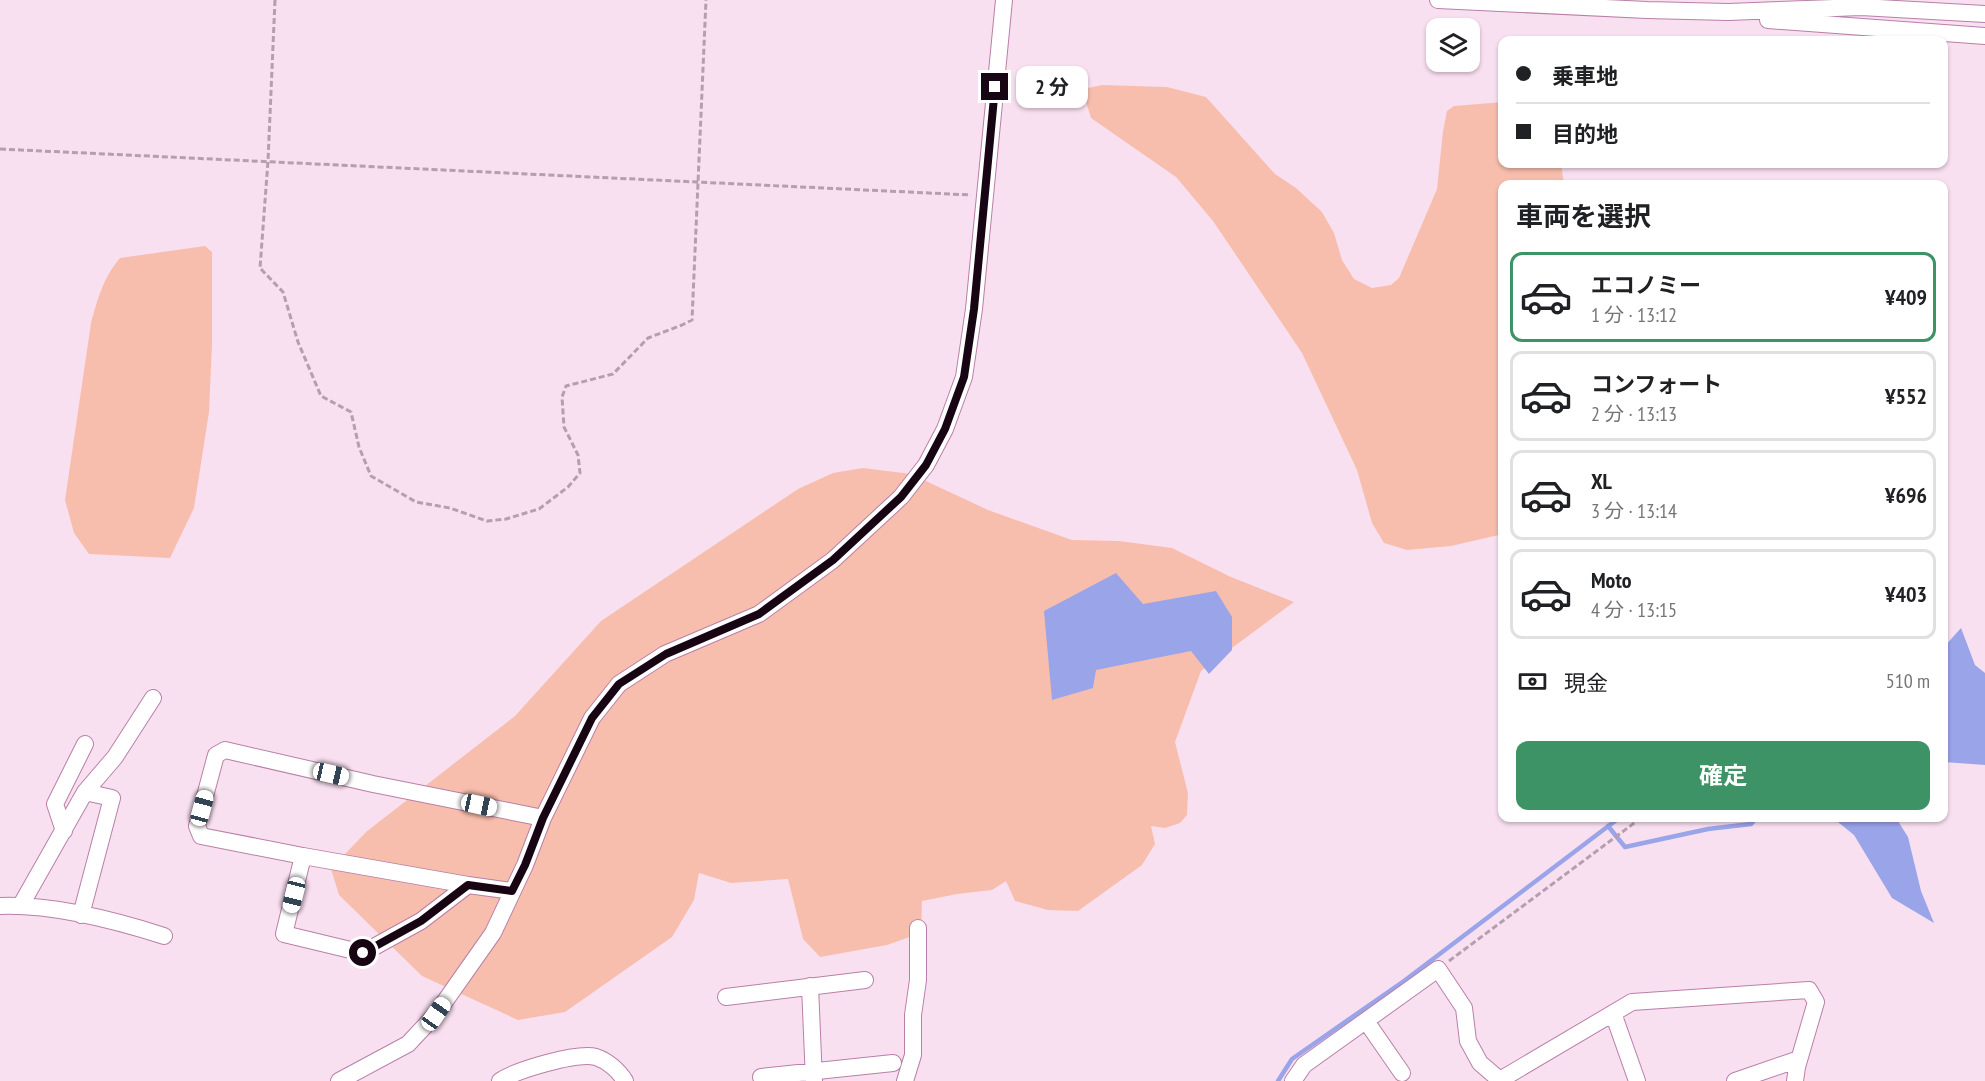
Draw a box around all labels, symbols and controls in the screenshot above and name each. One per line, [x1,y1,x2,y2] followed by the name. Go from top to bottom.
[1426,18,1480,72] map controls
[1426,18,1480,72] button: layers
[1552,62,1618,90] text: 乗車地
[1016,66,1088,108] callout: 2 分
[981,73,1008,100] route end
[1035,74,1069,100] text: 2 分
[1552,120,1618,148] text: 目的地
[1516,199,1651,233] text: 車両を選択
[1519,270,1573,324] icon: car
[1591,271,1701,299] text: エコノミー
[1885,283,1927,311] text: ¥409
[1591,302,1677,328] text: 1 分 · 13:12
[1519,369,1573,423] icon: car
[1591,370,1722,398] text: コンフォート
[1885,382,1927,410] text: ¥552
[1591,401,1677,427] text: 2 分 · 13:13
[1591,467,1612,495] text: XL
[1519,468,1573,522] icon: car
[1885,481,1927,509] text: ¥696
[1591,498,1677,524] text: 3 分 · 13:14
[1591,566,1632,594] text: Moto
[1519,567,1573,621] icon: car
[1885,580,1927,608] text: ¥403
[1591,597,1677,623] text: 4 分 · 13:15
[1516,665,1549,698] icon: cash
[1886,668,1930,694] text: 510 m
[1564,669,1608,697] text: 現金
[1516,741,1930,810] button: 確定
[311,761,351,787] car
[189,788,215,828] car
[460,792,498,818] car
[281,875,307,915] car
[349,939,376,966] route start
[418,994,454,1034] car

